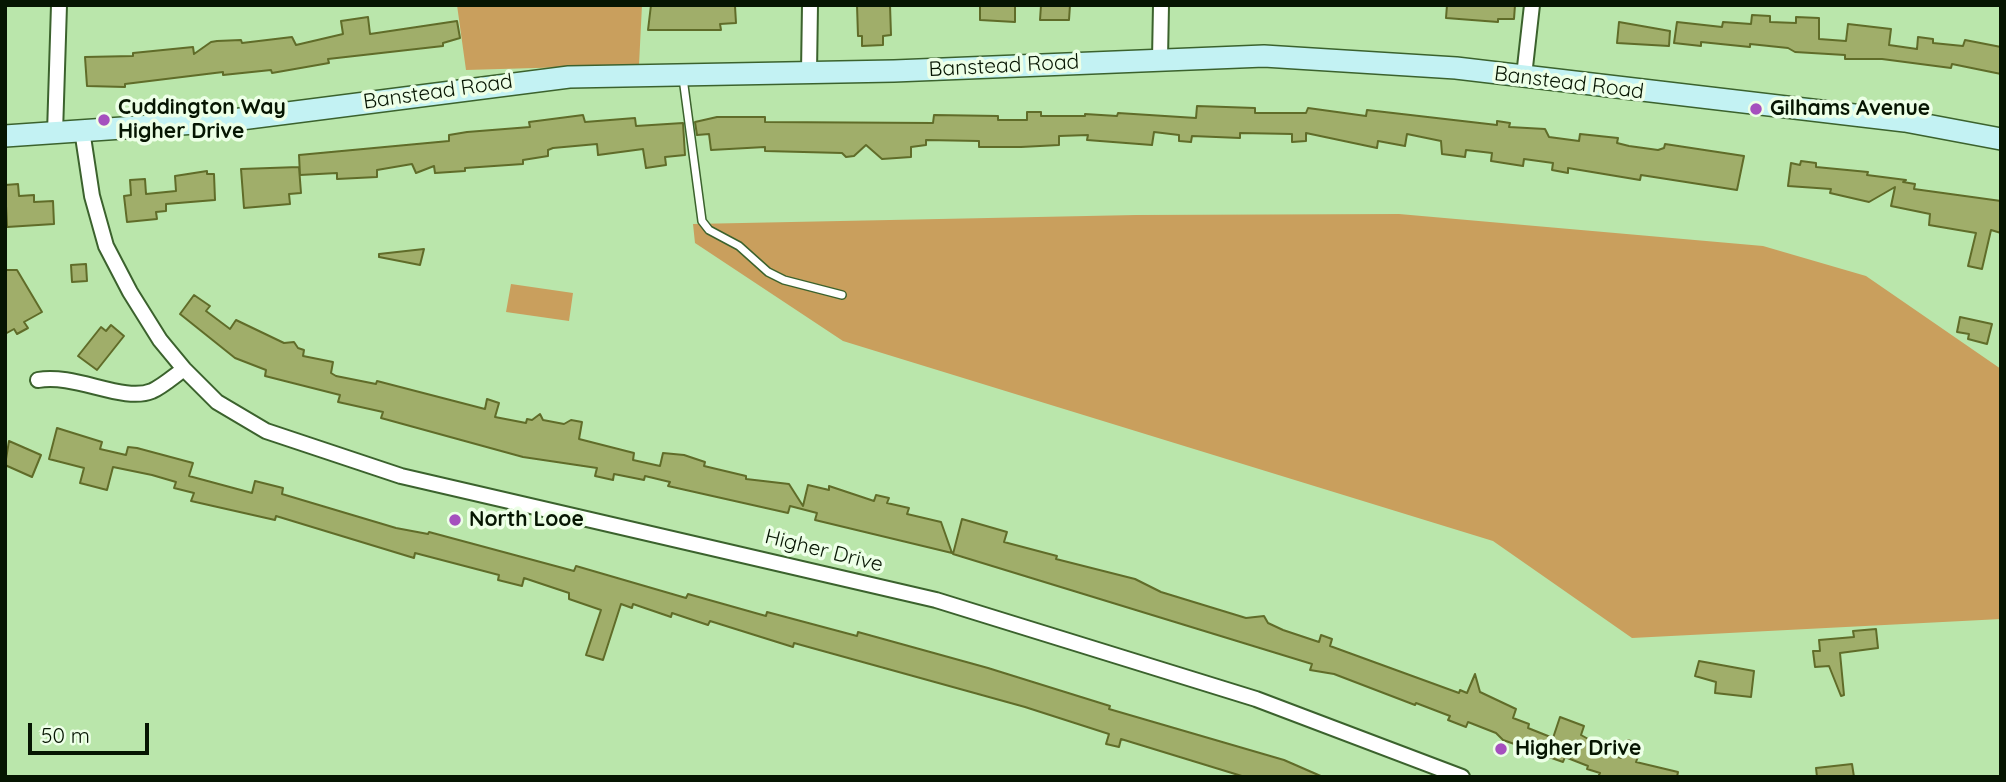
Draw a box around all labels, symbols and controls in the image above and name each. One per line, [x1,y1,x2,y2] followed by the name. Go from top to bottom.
[928,49,1080,83] street label: Banstead Road
[1493,61,1645,105] street label: Banstead Road
[362,69,514,115] street label: Banstead Road
[118,95,286,145] place label: Cuddington Way Higher Drive
[1770,96,1930,122] place label: Gilhams Avenue
[1748,101,1764,117] marker: Gilhams Avenue
[96,112,112,128] marker: Cuddington Way Higher Drive
[469,507,584,533] place label: North Looe
[447,512,463,528] marker: North Looe
[762,524,886,578] street label: Higher Drive
[32,708,152,752] scale bar
[41,722,90,748] text: 50 m
[1515,736,1641,762] place label: Higher Drive
[1493,741,1509,757] marker: Higher Drive

